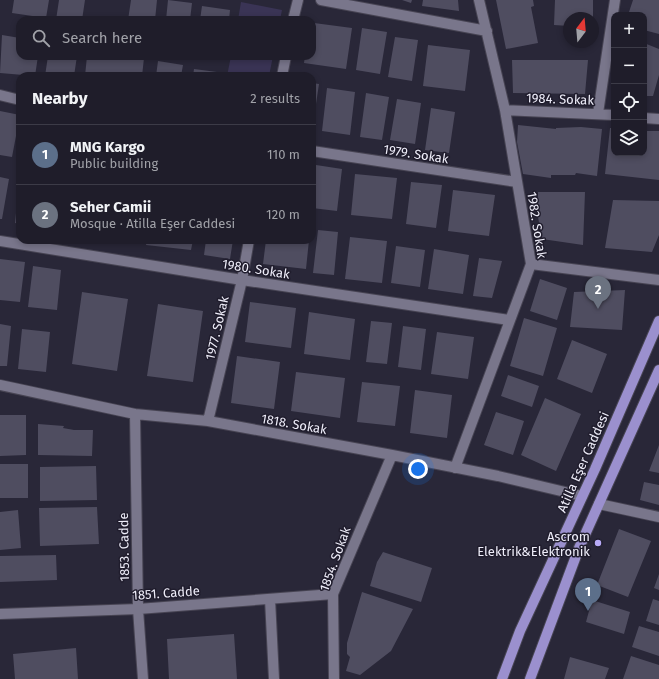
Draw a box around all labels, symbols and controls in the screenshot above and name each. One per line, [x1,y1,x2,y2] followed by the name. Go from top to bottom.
[563,12,599,48] north arrow
[611,12,647,156] map controls
[611,12,647,48] button: +
[16,16,316,60] search box
[30,27,52,49] icon: search
[62,29,142,47] text: Search here
[611,48,647,84] button: −
[611,84,647,120] button: locate
[32,88,87,109] text: Nearby
[526,90,595,108] street label: 1984. Sokak
[250,91,300,106] text: 2 results
[611,120,647,156] button: layers
[70,138,145,156] text: MNG Kargo
[382,141,450,167] street label: 1979. Sokak
[42,147,48,162] text: 1
[267,147,300,162] text: 110 m
[70,156,158,171] text: Public building
[524,191,550,260] street label: 1982. Sokak
[70,198,151,216] text: Seher Camii
[42,207,48,222] text: 2
[266,207,300,222] text: 120 m
[70,216,235,231] text: Mosque · Atilla Eşer Caddesi
[221,256,291,282] street label: 1980. Sokak
[585,276,611,309] pin: 2
[202,294,232,361] street label: 1977. Sokak
[554,409,612,515] street label: Atilla Eşer Caddesi
[260,411,328,437] street label: 1818. Sokak
[408,459,428,479] your location
[116,512,132,582] street label: 1853. Cadde
[316,524,354,593] street label: 1854. Sokak
[477,529,590,559] place label: Ascrom Elektrik&Elektronik
[593,538,603,548] marker: Ascrom Elektrik&Elektronik
[575,578,601,611] pin: 1
[132,583,200,603] street label: 1851. Cadde

